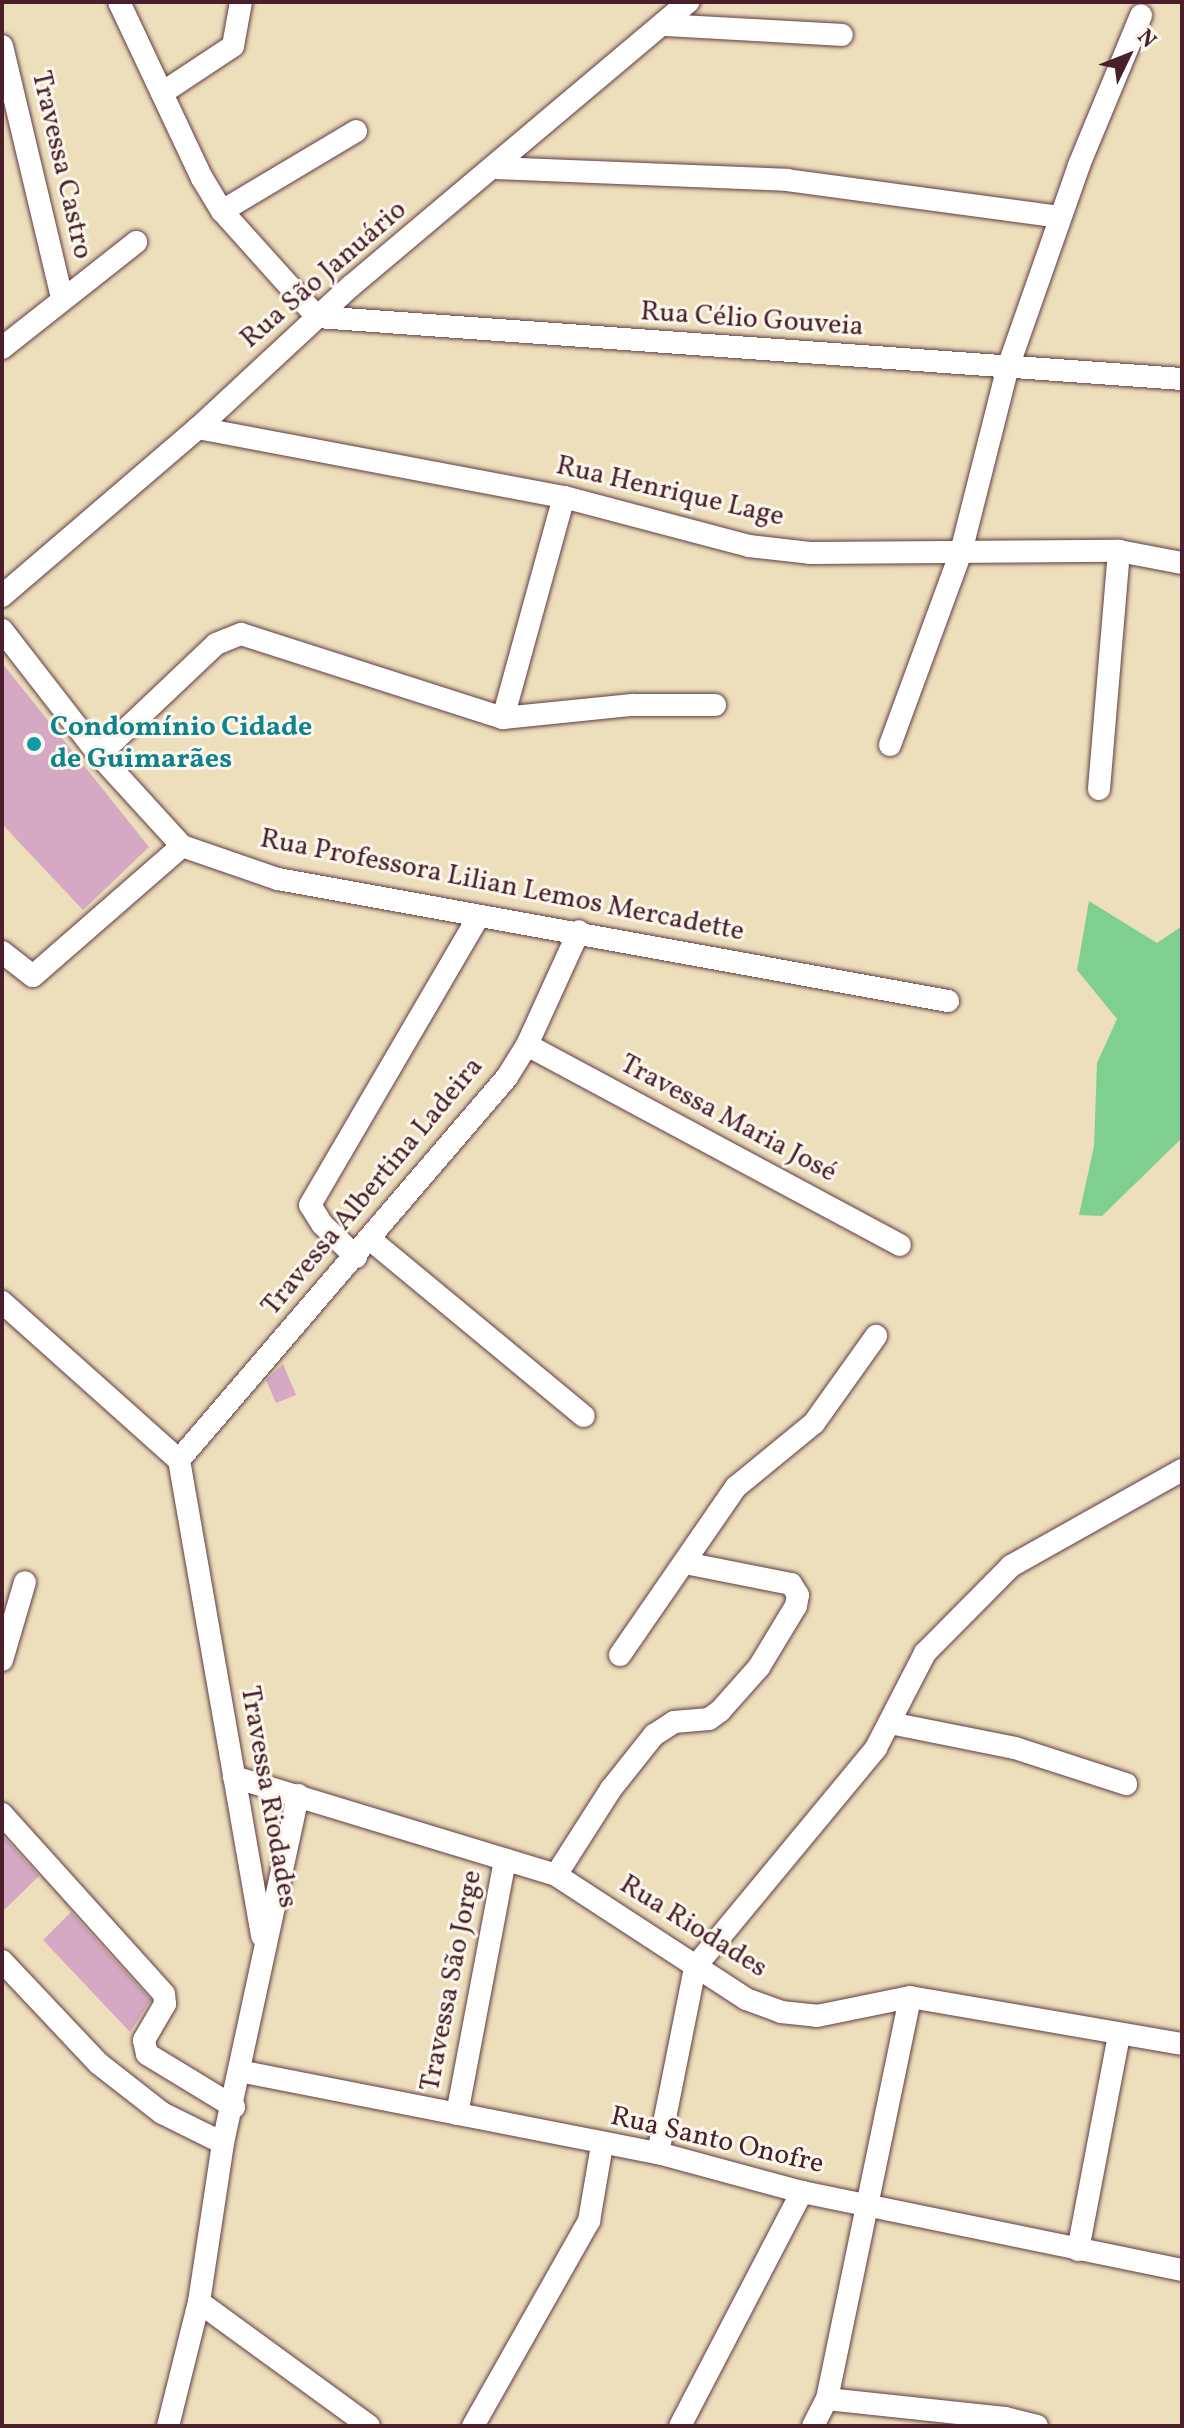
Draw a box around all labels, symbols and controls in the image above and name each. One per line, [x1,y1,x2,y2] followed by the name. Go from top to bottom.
[1088,16,1168,96] north arrow
[1129,23,1163,56] text: N
[23,68,99,262] street label: Travessa Castro
[234,194,414,356] street label: Rua São Januário
[639,295,865,345] street label: Rua Célio Gouveia
[553,449,787,535] street label: Rua Henrique Lage
[50,711,312,777] place label: Condomínio Cidade de Guimarães
[25,735,43,753] marker: Condomínio Cidade de Guimarães
[257,823,747,949] street label: Rua Professora Lilian Lemos Mercadette
[614,1048,842,1190] street label: Travessa Maria José
[255,1051,491,1323] street label: Travessa Albertina Ladeira
[232,1683,304,1911] street label: Travessa Riodades
[414,1868,490,2094] street label: Travessa São Jorge
[613,1868,773,1986] street label: Rua Riodades
[607,2100,827,2182] street label: Rua Santo Onofre

